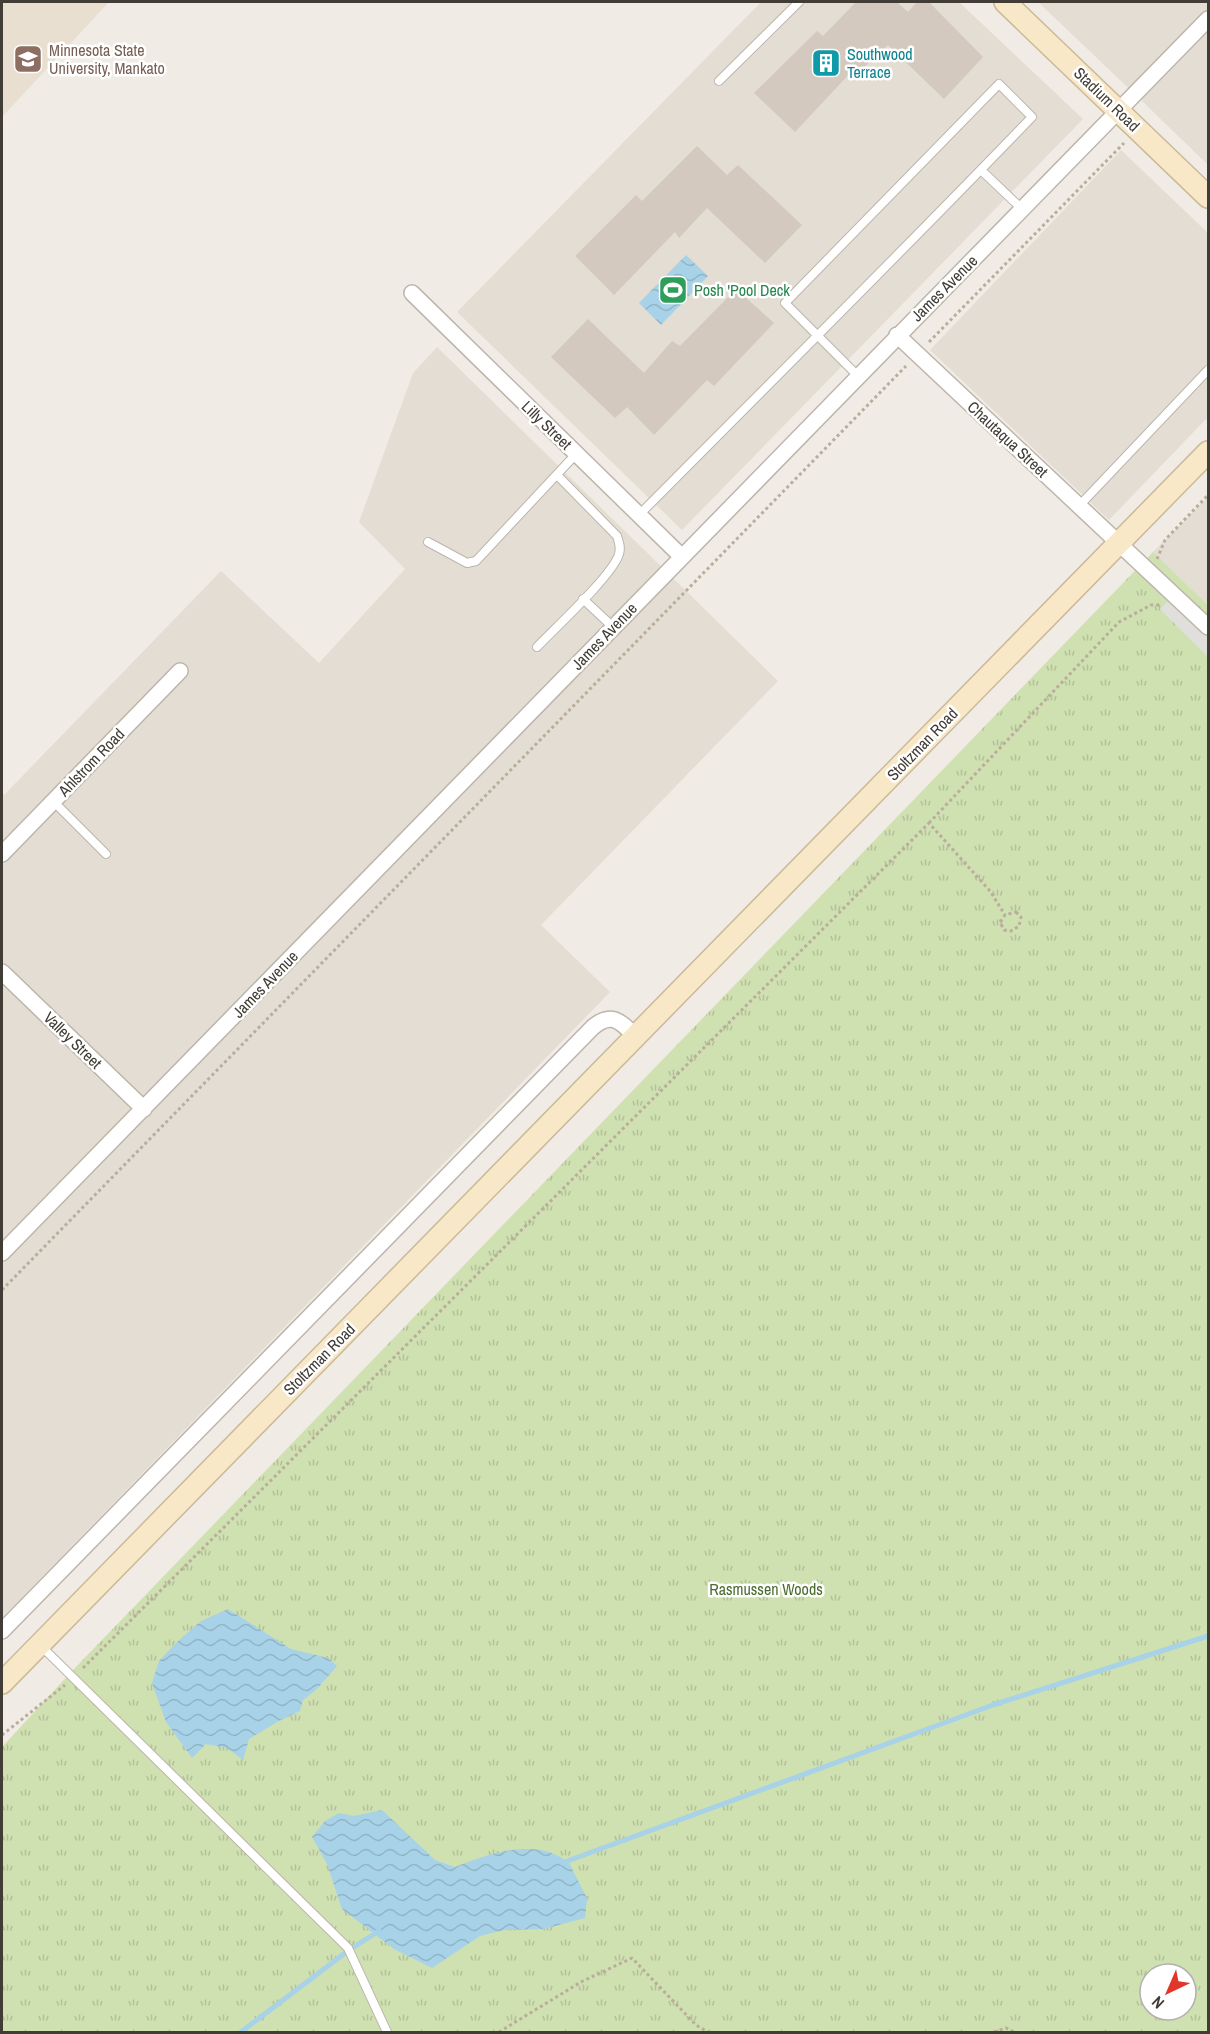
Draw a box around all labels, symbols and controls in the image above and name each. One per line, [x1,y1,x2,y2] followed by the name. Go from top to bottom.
[49,39,165,79] place label: Minnesota State University, Mankato
[12,43,44,75] school or university icon: Minnesota State University, Mankato
[847,43,913,83] place label: Southwood Terrace
[810,47,842,79] building icon: Southwood Terrace
[1069,62,1145,136] street label: Stadium Road
[906,250,982,326] street label: James Avenue
[657,274,689,306] sports icon: Posh 'Pool Deck
[694,279,790,301] place label: Posh 'Pool Deck
[517,396,577,455] street label: Lilly Street
[963,396,1053,482] street label: Chautaqua Street
[566,597,642,675] street label: James Avenue
[882,703,962,785] street label: Stoltzman Road
[52,723,129,802] street label: Ahlstrom Road
[227,945,303,1023] street label: James Avenue
[39,1007,107,1074] street label: Valley Street
[278,1318,360,1400] street label: Stoltzman Road
[709,1578,823,1600] park label: Rasmussen Woods
[1138,1962,1198,2022] north arrow
[1147,1992,1169,2014] text: N

